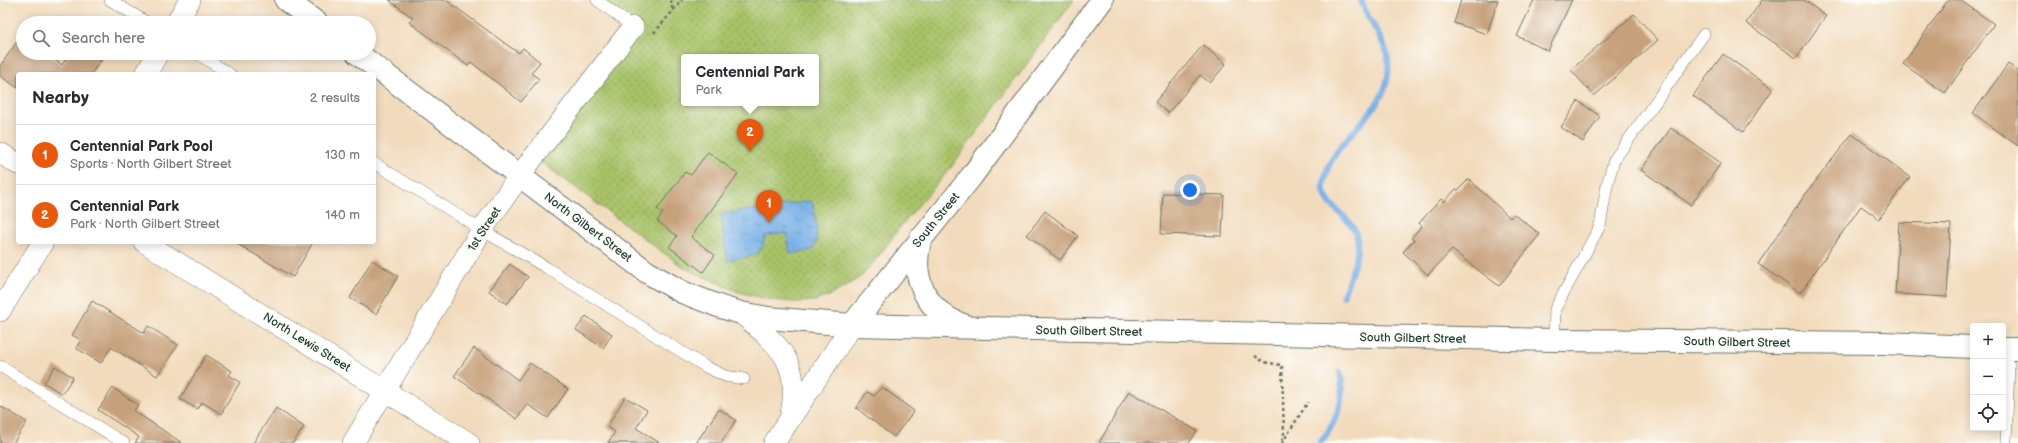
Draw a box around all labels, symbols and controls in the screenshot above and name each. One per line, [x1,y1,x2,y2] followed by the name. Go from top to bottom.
[16,16,376,60] search box
[30,27,52,49] icon: search
[62,29,145,48] text: Search here
[681,54,819,106] popup
[695,63,805,82] text: Centennial Park
[695,82,722,98] text: Park
[32,88,89,108] text: Nearby
[310,90,360,106] text: 2 results
[737,119,763,152] pin: 2
[70,137,213,156] text: Centennial Park Pool
[42,147,48,163] text: 1
[325,147,360,163] text: 130 m
[70,156,232,172] text: Sports · North Gilbert Street
[1180,180,1200,200] your location
[541,189,635,266] street label: North Gilbert Street
[910,189,963,251] street label: South Street
[756,190,782,223] pin: 1
[70,197,179,216] text: Centennial Park
[464,204,505,254] street label: 1st Street
[41,207,49,223] text: 2
[325,207,360,223] text: 140 m
[70,216,220,232] text: Park · North Gilbert Street
[260,309,353,376] street label: North Lewis Street
[1036,323,1143,340] street label: South Gilbert Street
[1970,323,2006,431] map controls
[1970,323,2006,359] button: +
[1360,330,1467,347] street label: South Gilbert Street
[1684,334,1791,351] street label: South Gilbert Street
[1970,359,2006,395] button: −
[1970,395,2006,431] button: locate

